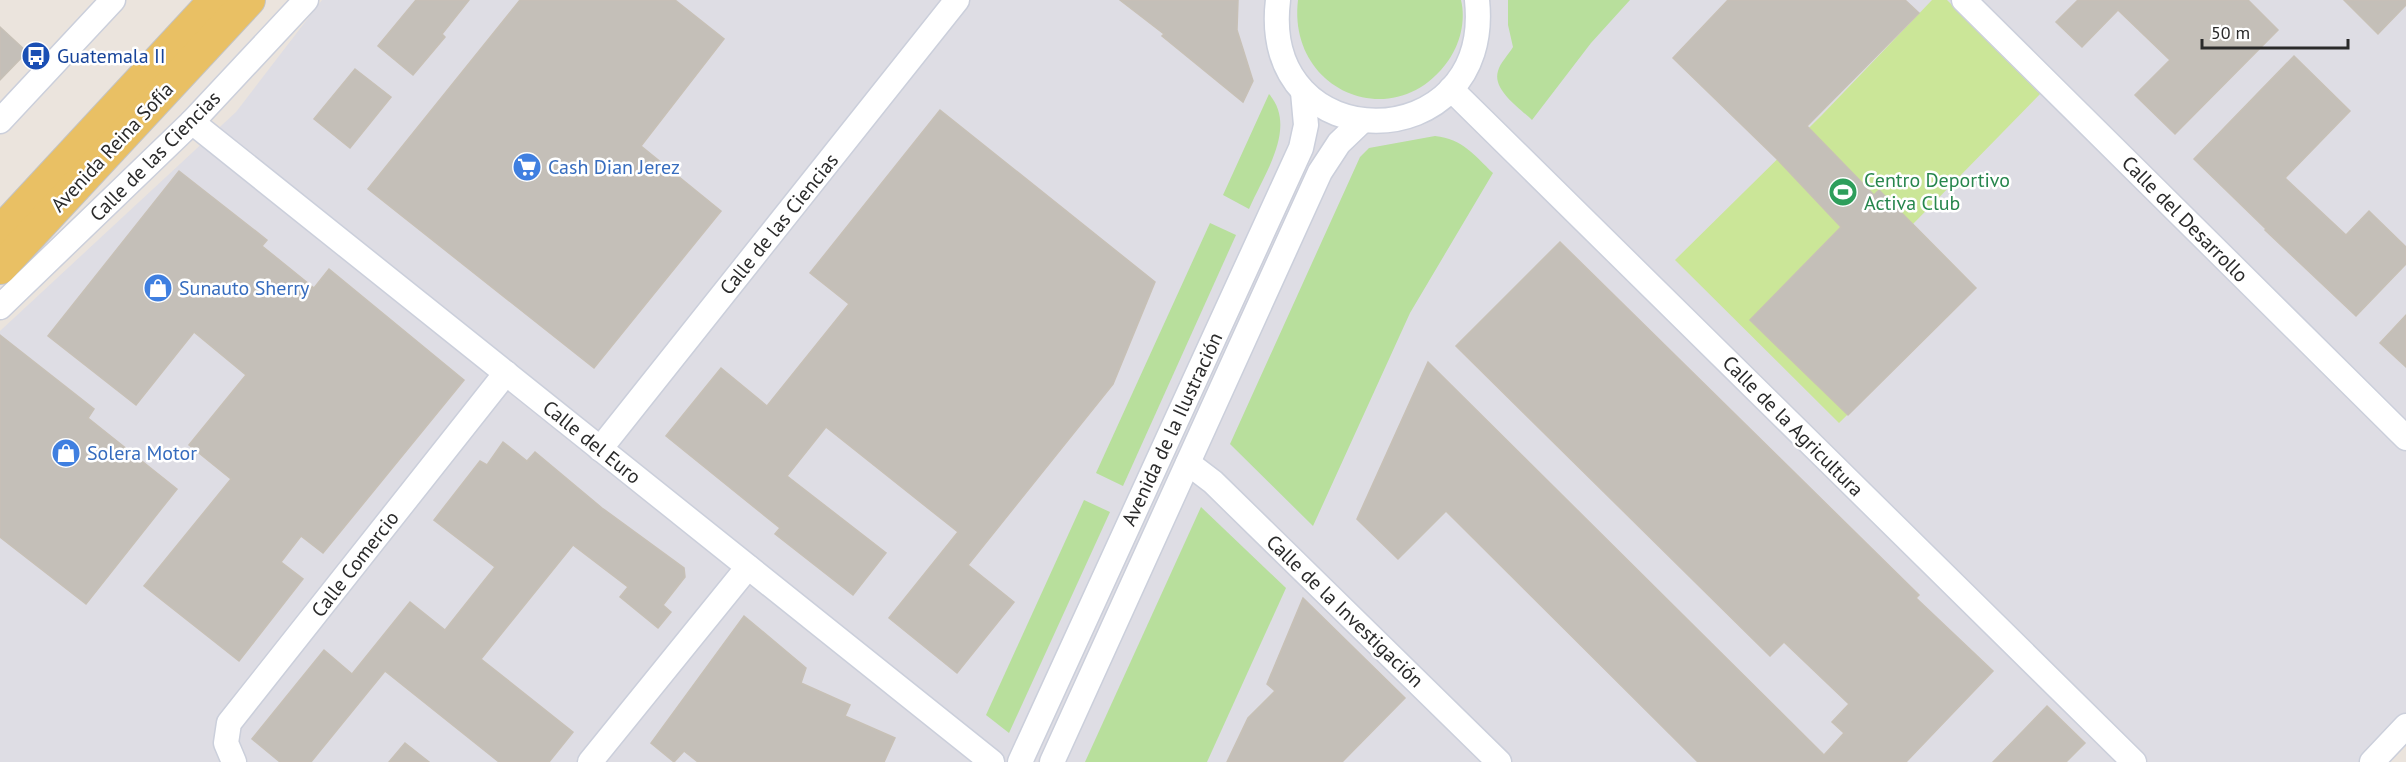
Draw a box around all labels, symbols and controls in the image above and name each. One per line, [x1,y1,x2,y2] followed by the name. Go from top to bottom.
[2202,12,2348,50] scale bar
[2211,21,2250,44] text: 50 m
[20,40,52,72] bus stop icon: Guatemala II
[57,43,166,69] place label: Guatemala II
[45,77,179,217] street label: Avenida Reina Sofía
[84,85,226,227] street label: Calle de las Ciencias
[714,148,844,300] street label: Calle de las Ciencias
[2116,150,2254,288] street label: Calle del Desarrollo
[511,151,543,183] supermarket icon: Cash Dian Jerez
[548,154,680,180] place label: Cash Dian Jerez
[1864,167,2010,216] place label: Centro Deportivo Activa Club
[1827,176,1859,208] sports icon: Centro Deportivo Activa Club
[142,272,174,304] shop icon: Sunauto Sherry
[179,275,310,301] place label: Sunauto Sherry
[1116,328,1228,530] street label: Avenida de la Ilustración
[1717,350,1869,502] street label: Calle de la Agricultura
[537,394,647,490] street label: Calle del Euro
[50,437,82,469] shop icon: Solera Motor
[87,440,197,466] place label: Solera Motor
[305,506,405,622] street label: Calle Comercio
[1261,529,1429,693] street label: Calle de la Investigación

